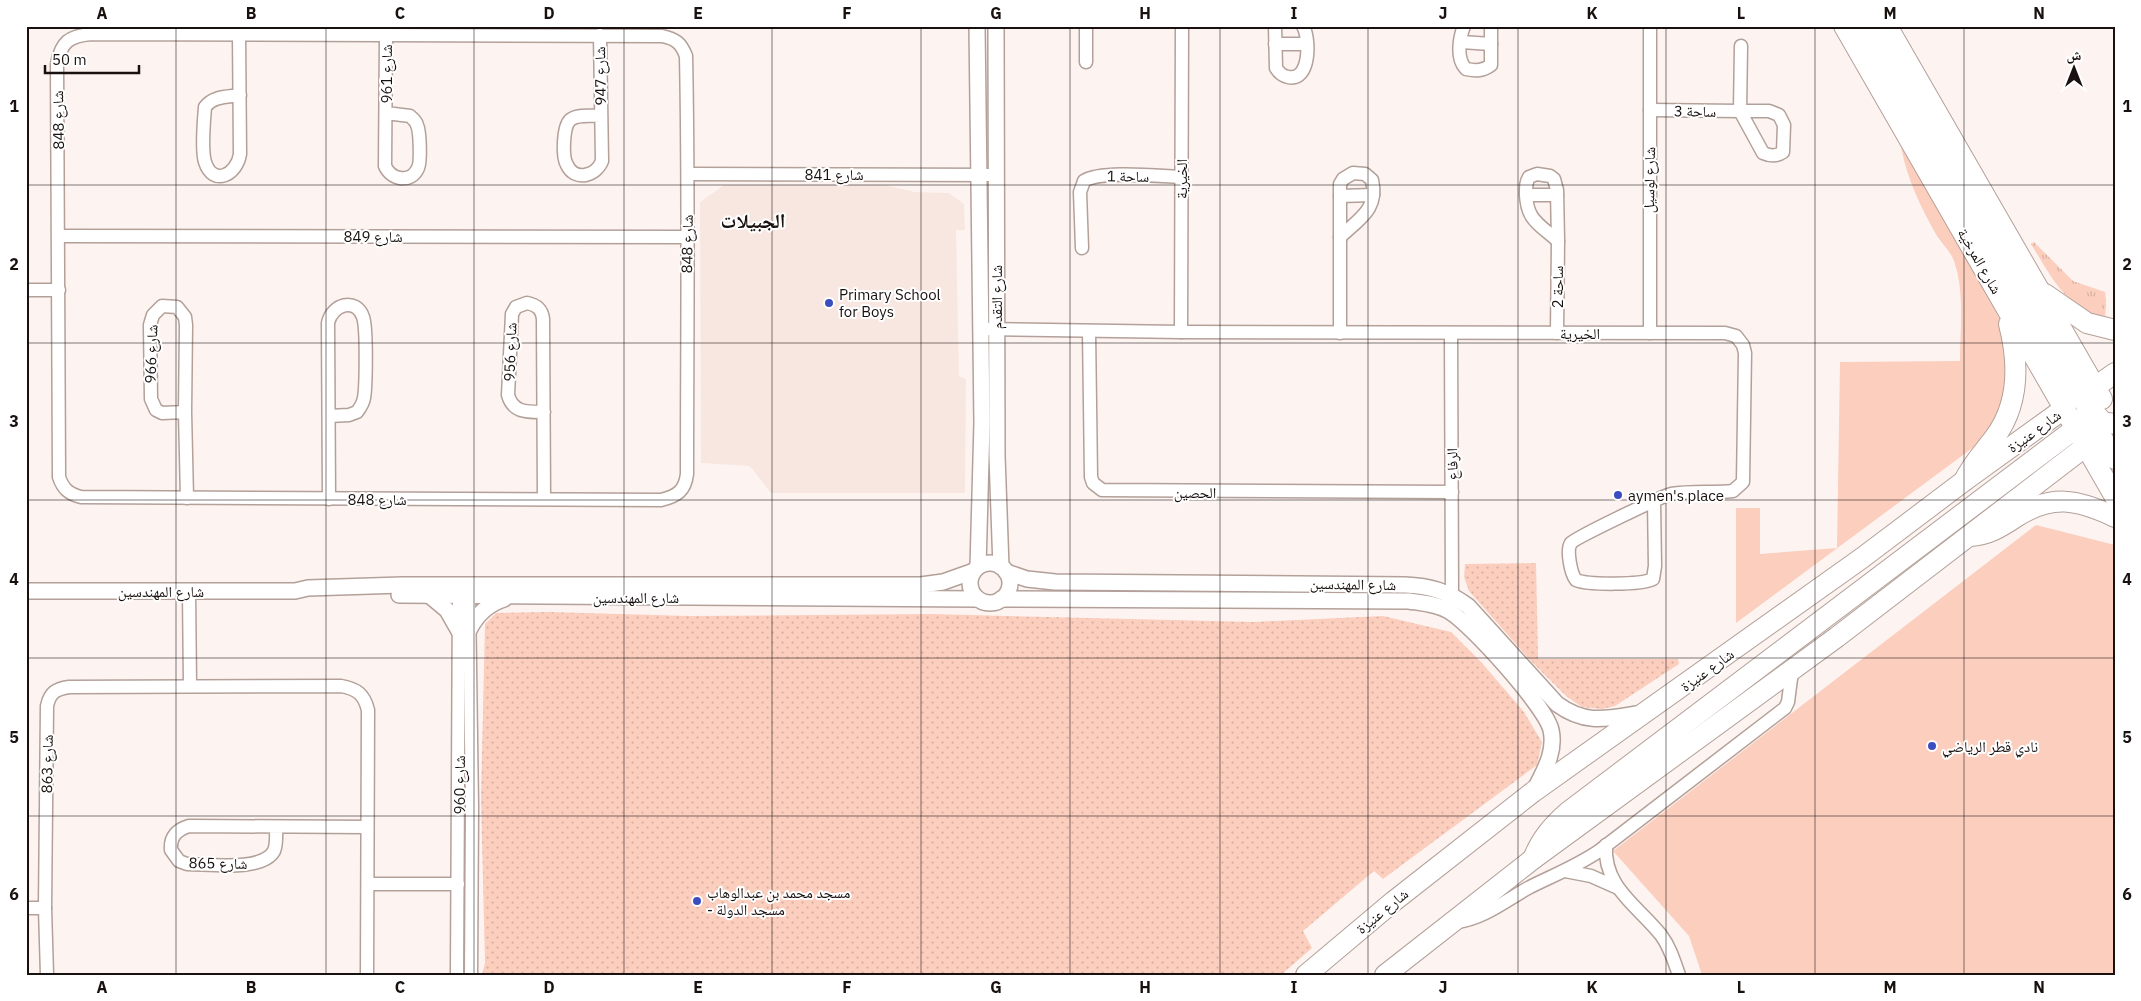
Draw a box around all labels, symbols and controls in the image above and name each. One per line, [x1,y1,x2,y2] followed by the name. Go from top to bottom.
[97,3,108,23] text: A
[246,3,257,23] text: B
[395,3,405,23] text: C
[543,3,555,23] text: D
[693,3,703,23] text: E
[842,3,852,23] text: F
[990,3,1002,23] text: G
[1139,3,1151,23] text: H
[1291,3,1298,23] text: I
[1439,3,1447,23] text: J
[1586,3,1598,23] text: K
[1737,3,1745,23] text: L
[1883,3,1897,23] text: M
[2033,3,2045,23] text: N
[45,42,139,74] scale bar
[2048,42,2098,92] north arrow
[377,44,397,104] street label: شارع 961
[590,46,611,106] street label: شارع 947
[2067,46,2082,64] text: ش
[52,50,87,69] text: 50 m
[48,90,69,150] street label: شارع 848
[9,96,19,116] text: 1
[2122,96,2132,116] text: 1
[1674,101,1717,121] street label: ساحة 3
[1639,147,1660,213] street label: شارع لوسيل
[1172,159,1191,199] street label: الخيرية
[804,165,864,185] street label: شارع 841
[1107,166,1150,186] street label: ساحة 1
[721,207,785,234] district label: الجبيلات
[677,214,698,274] street label: شارع 848
[1953,225,2006,298] street label: شارع المرخية
[343,227,403,247] street label: شارع 849
[9,254,19,274] text: 2
[2122,254,2132,274] text: 2
[987,265,1007,329] street label: شارع التقدم
[1548,266,1567,308] street label: ساحة 2
[839,285,941,321] place label: Primary School for Boys
[823,297,835,309] marker: Primary School for Boys
[499,322,522,382] street label: شارع 956
[140,324,163,384] street label: شارع 966
[1560,324,1600,343] street label: الخيرية
[2004,405,2065,458] street label: شارع عنيزة
[9,411,19,431] text: 3
[2122,411,2132,431] text: 3
[1442,448,1463,480] street label: الرفاع
[1174,483,1216,503] street label: الحصين
[1628,486,1724,505] place label: aymen's place
[1612,489,1624,501] marker: aymen's place
[347,490,407,510] street label: شارع 848
[9,569,19,589] text: 4
[2122,569,2132,589] text: 4
[1310,574,1396,595] street label: شارع المهندسين
[118,582,204,602] street label: شارع المهندسين
[593,588,679,608] street label: شارع المهندسين
[1677,644,1738,697] street label: شارع عنيزة
[9,727,19,747] text: 5
[2122,727,2132,747] text: 5
[37,734,58,794] street label: شارع 863
[1942,737,2038,758] place label: نادي قطر الرياضي
[1926,740,1938,752] marker: نادي قطر الرياضي
[450,755,470,815] street label: شارع 960
[188,853,248,874] street label: شارع 865
[707,883,851,919] place label: مسجد محمد بن عبدالوهاب - مسجد الدولة
[9,884,19,904] text: 6
[1352,884,1413,939] street label: شارع عنيزة
[2122,884,2132,904] text: 6
[691,895,703,907] marker: مسجد محمد بن عبدالوهاب - مسجد الدولة
[97,977,108,997] text: A
[246,977,257,997] text: B
[395,977,405,997] text: C
[543,977,555,997] text: D
[693,977,703,997] text: E
[842,977,852,997] text: F
[990,977,1002,997] text: G
[1139,977,1151,997] text: H
[1291,977,1298,997] text: I
[1439,977,1447,997] text: J
[1586,977,1598,997] text: K
[1737,977,1745,997] text: L
[1883,977,1897,997] text: M
[2033,977,2045,997] text: N

